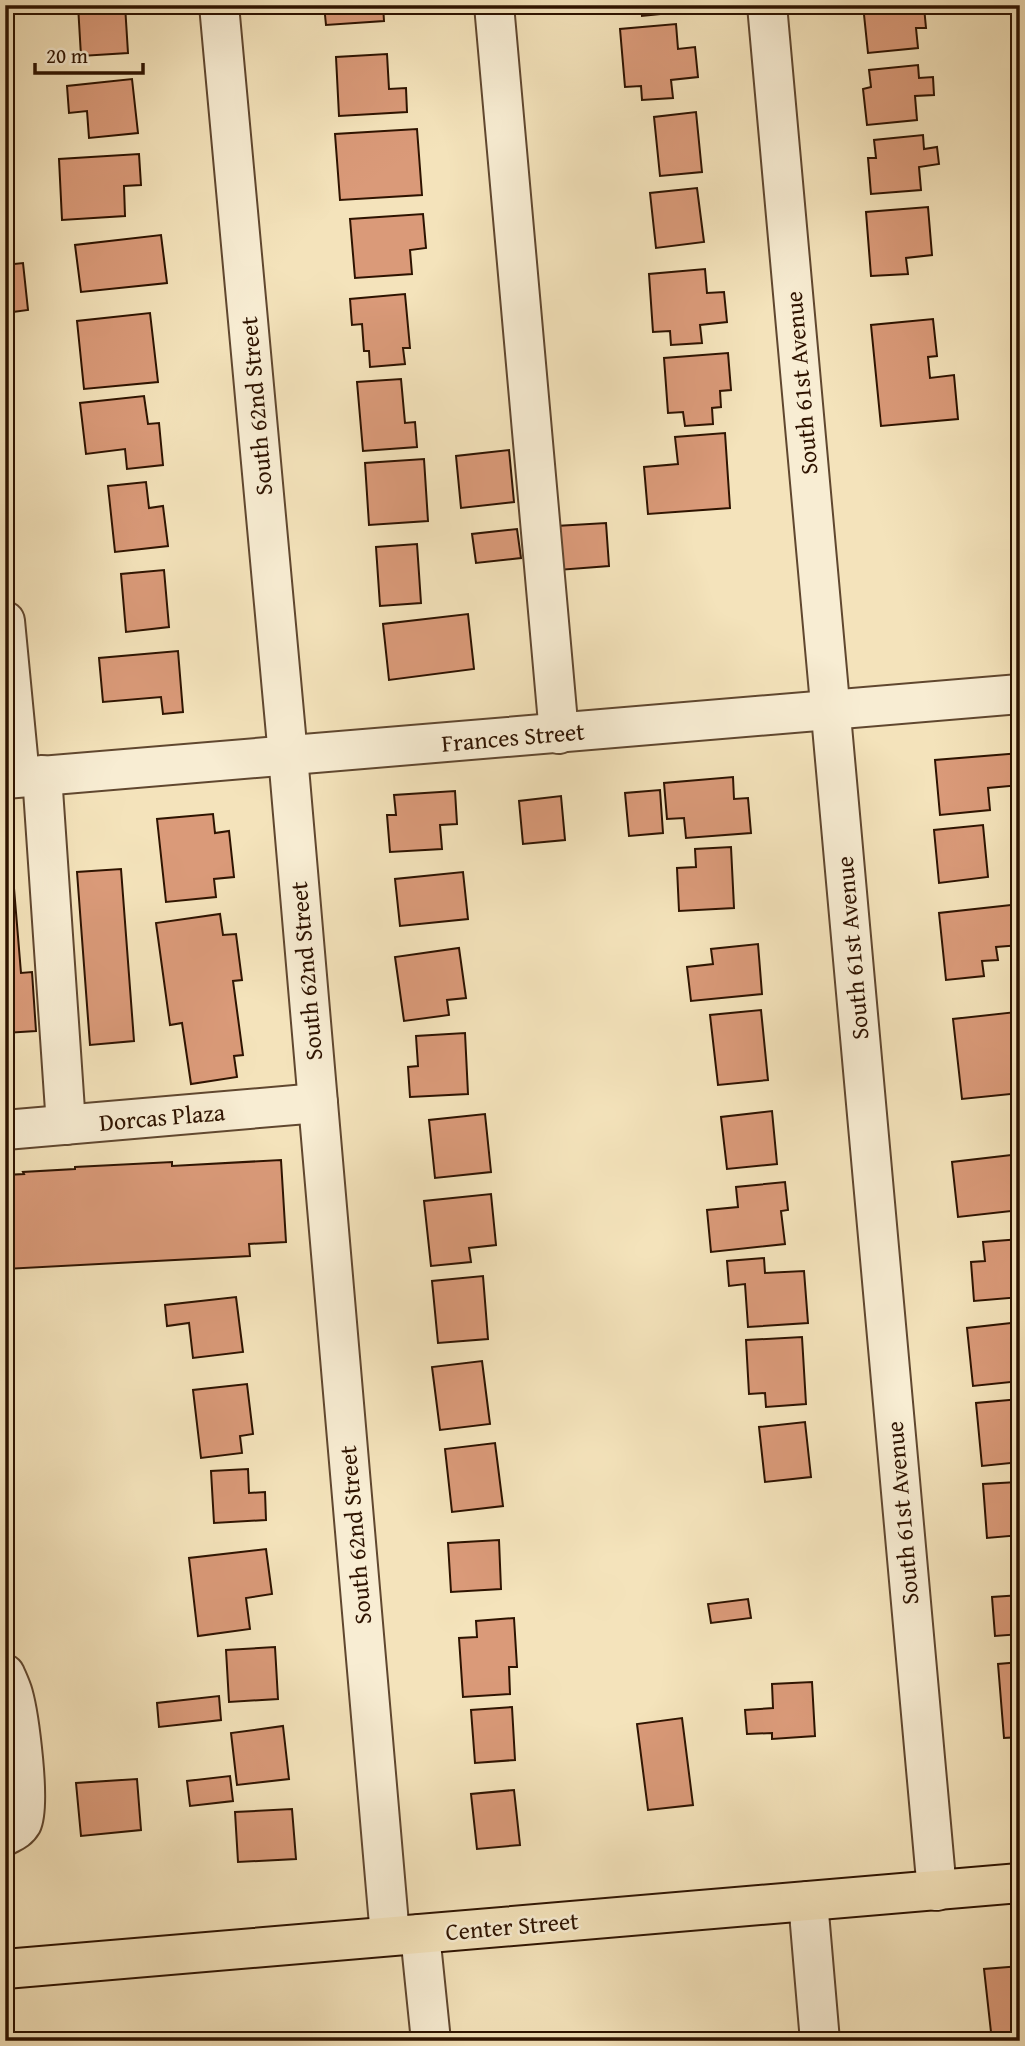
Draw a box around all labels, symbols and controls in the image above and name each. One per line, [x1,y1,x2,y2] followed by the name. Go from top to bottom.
[35,32,144,76] scale bar
[46,40,88,71] text: 20 m
[776,290,826,476] street label: South 61st Avenue
[231,315,281,497] street label: South 62nd Street
[440,713,587,761] street label: Frances Street
[827,855,877,1041] street label: South 61st Avenue
[281,880,331,1062] street label: South 62nd Street
[98,1094,227,1140] street label: Dorcas Plaza
[877,1420,927,1606] street label: South 61st Avenue
[330,1444,380,1626] street label: South 62nd Street
[444,1903,580,1949] street label: Center Street

